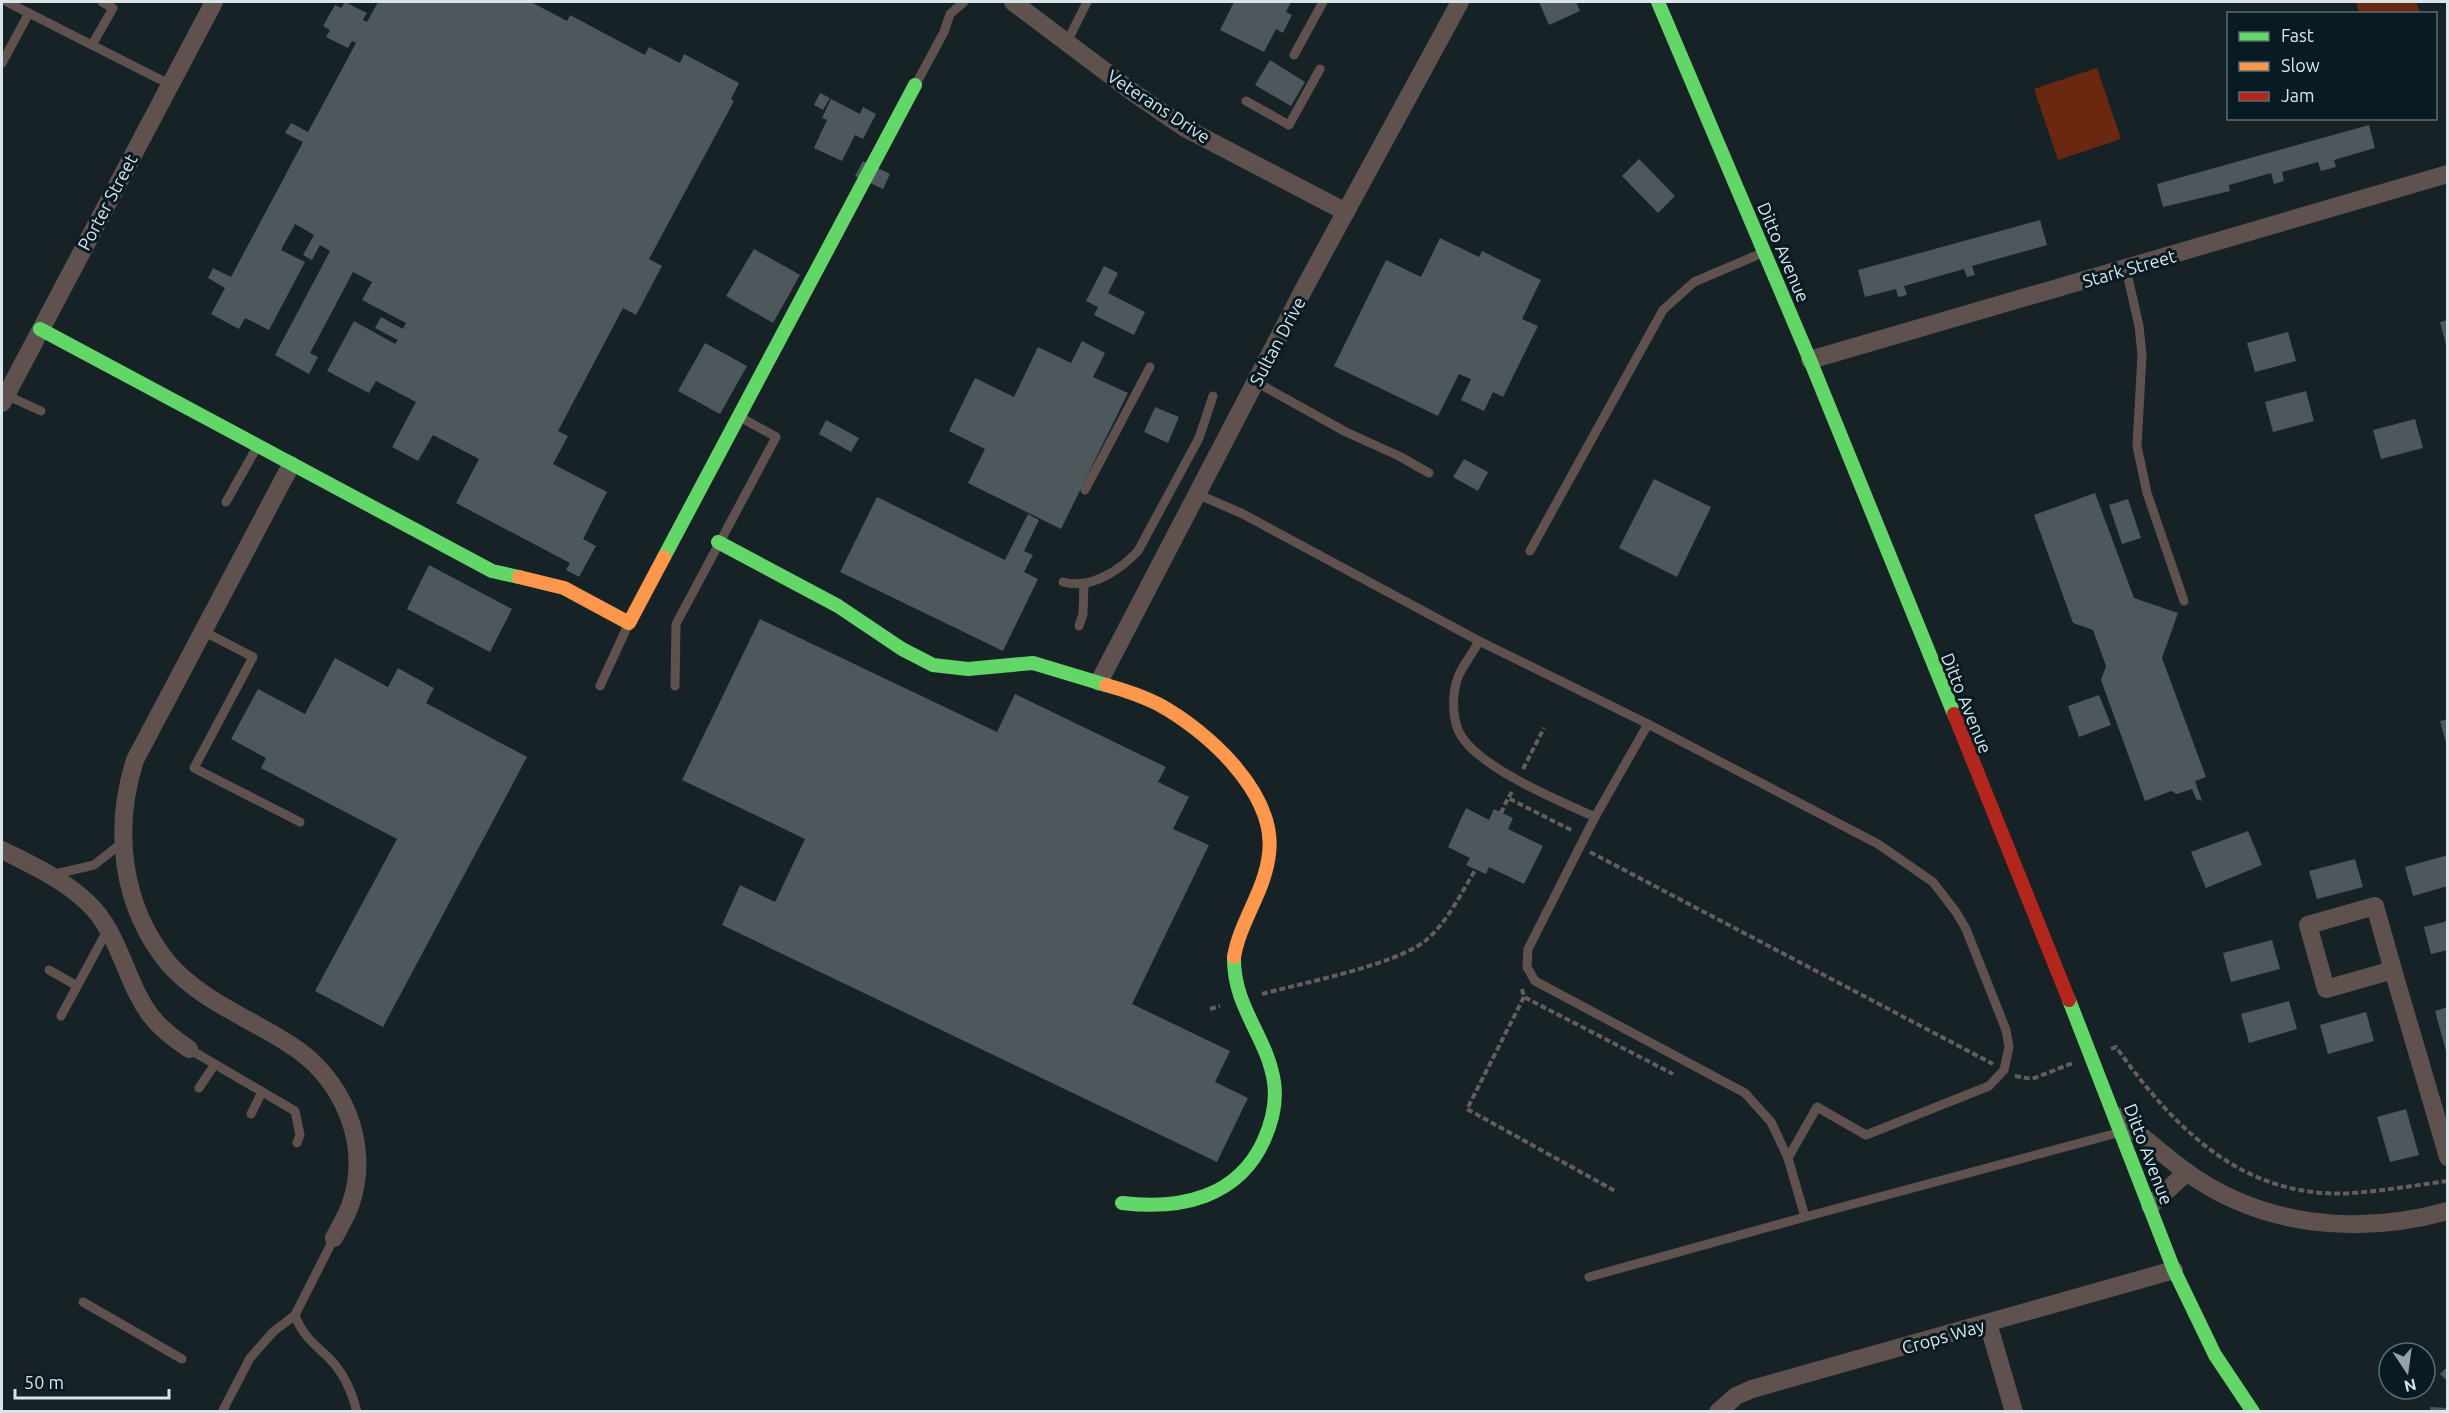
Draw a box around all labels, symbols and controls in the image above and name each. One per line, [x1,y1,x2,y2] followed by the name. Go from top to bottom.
[2227,12,2437,120] legend
[2281,25,2314,45] text: Fast
[2281,55,2320,75] text: Slow
[1104,65,1214,147] street label: Veterans Drive
[2281,85,2315,105] text: Jam
[73,150,141,254] street label: Porter Street
[1754,199,1814,305] street label: Ditto Avenue
[2080,245,2178,291] street label: Stark Street
[1245,293,1309,389] street label: Sultan Drive
[1938,650,1996,756] street label: Ditto Avenue
[2121,1101,2177,1207] street label: Ditto Avenue
[1899,1315,1987,1357] street label: Crops Way
[2377,1341,2437,1401] north arrow
[15,1362,170,1400] scale bar
[24,1372,64,1392] text: 50 m
[2403,1376,2418,1396] text: N

